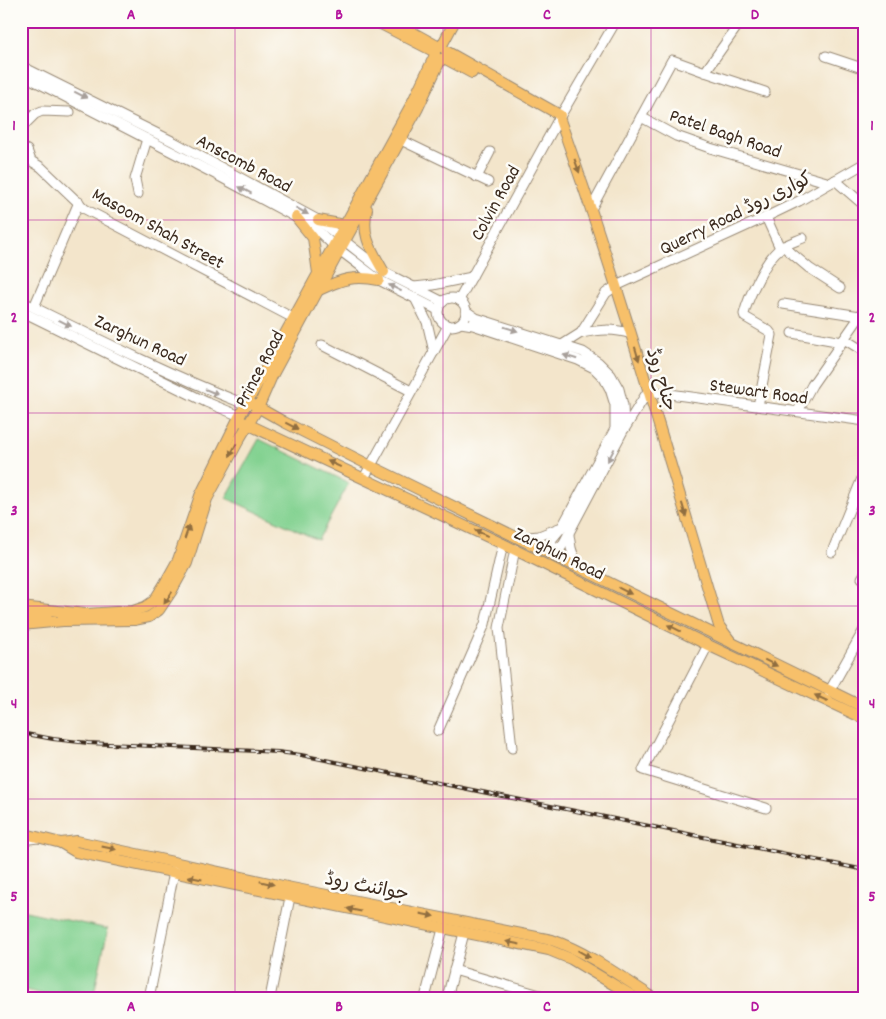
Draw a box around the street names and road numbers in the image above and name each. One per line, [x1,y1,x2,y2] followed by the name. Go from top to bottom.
[665,104,784,167] street label: Patel Bagh Road
[191,129,296,202] street label: Anscomb Road
[465,161,529,246] street label: Colvin Road
[656,167,817,264] street label: Querry Road کواری روڈ
[86,182,228,278] street label: Masoom Shah Street
[89,309,190,375] street label: Zarghun Road
[229,326,293,413] street label: Prince Road
[637,345,682,415] street label: جناح روڈ
[708,373,809,414] street label: Stewart Road
[508,521,609,589] street label: Zarghun Road
[322,867,411,910] street label: جوائنٹ روڈ

